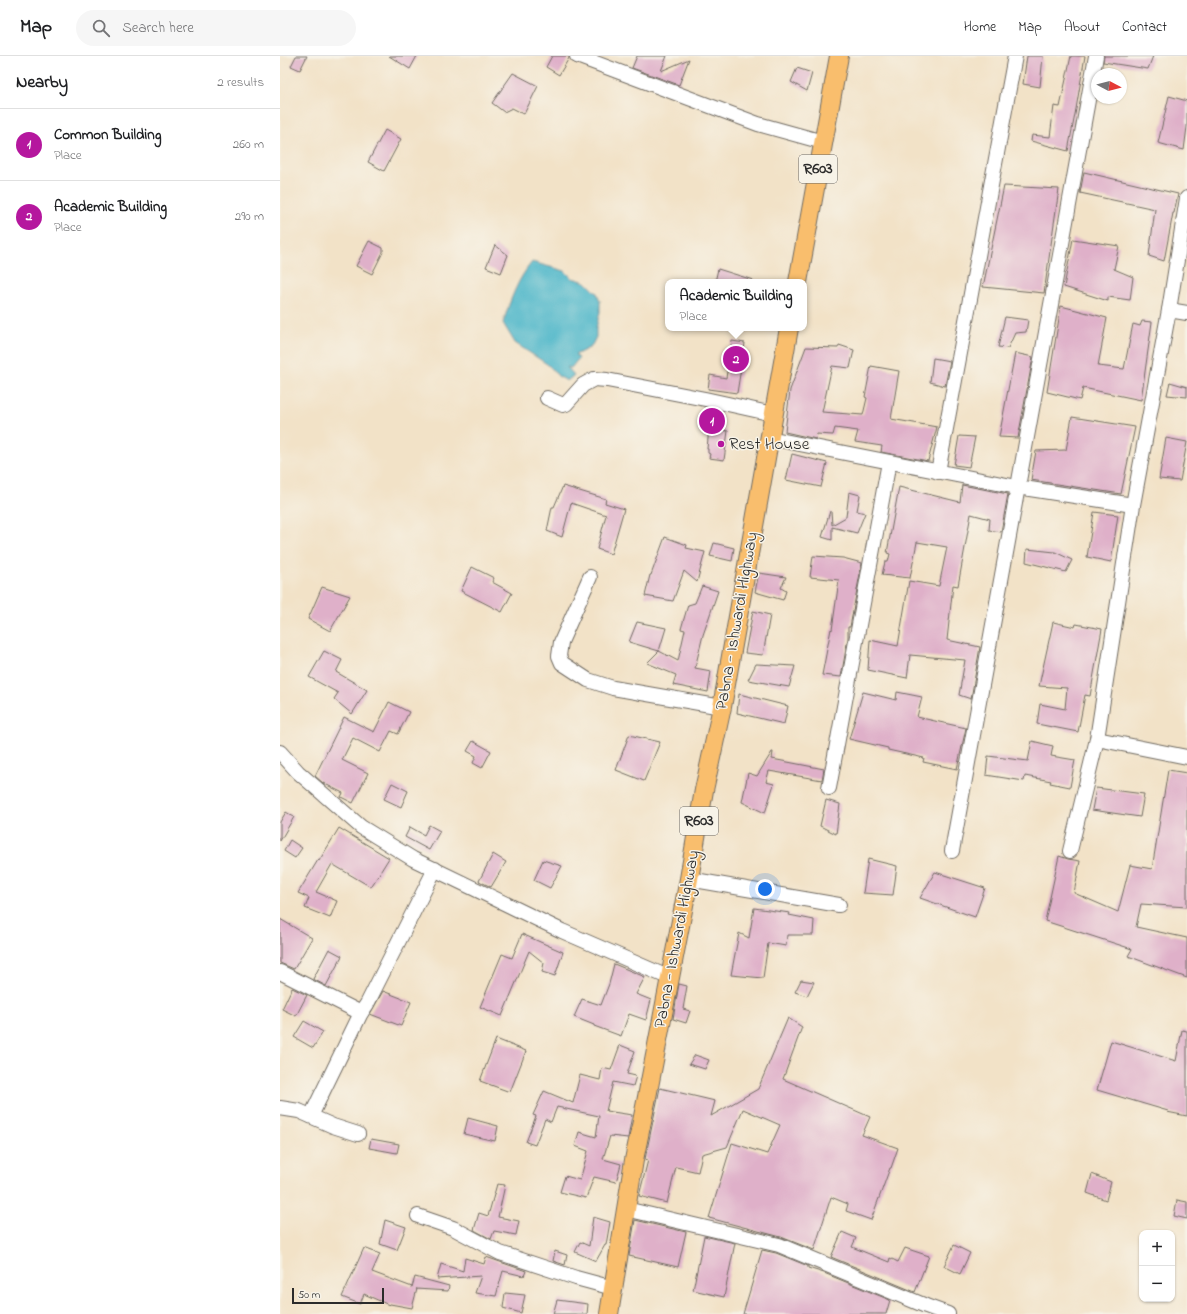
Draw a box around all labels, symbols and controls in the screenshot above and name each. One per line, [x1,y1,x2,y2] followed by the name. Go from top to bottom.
[76,10,356,46] search box
[20,14,52,41] text: Map
[90,17,112,39] icon: search
[122,17,194,39] text: Search here
[964,17,996,38] text: Home
[1018,17,1042,38] text: Map
[1064,17,1100,38] text: About
[1122,17,1167,38] text: Contact
[1091,68,1127,104] north arrow
[16,70,68,95] text: Nearby
[217,73,264,92] text: 2 results
[54,124,161,146] text: Common Building
[27,135,31,154] text: 1
[233,135,264,154] text: 260 m
[54,146,82,165] text: Place
[799,155,837,183] road number: R603
[54,196,167,218] text: Academic Building
[26,207,32,226] text: 2
[235,207,264,226] text: 290 m
[54,218,82,237] text: Place
[665,279,807,331] popup
[679,285,793,307] text: Academic Building
[679,307,707,326] text: Place
[723,344,749,374] pin: 2
[699,406,725,436] pin: 1
[729,432,810,457] place label: Rest House
[716,439,726,449] marker: Rest House
[709,530,767,712] street label: Pabna - Ishwardi Highway
[680,807,718,835] road number: R603
[648,848,708,1030] street label: Pabna - Ishwardi Highway
[755,879,775,899] your location
[1139,1230,1175,1302] map controls
[1139,1230,1175,1266] button: +
[1139,1266,1175,1302] button: −
[292,1286,384,1305] scale bar
[298,1287,320,1303] text: 50 m

